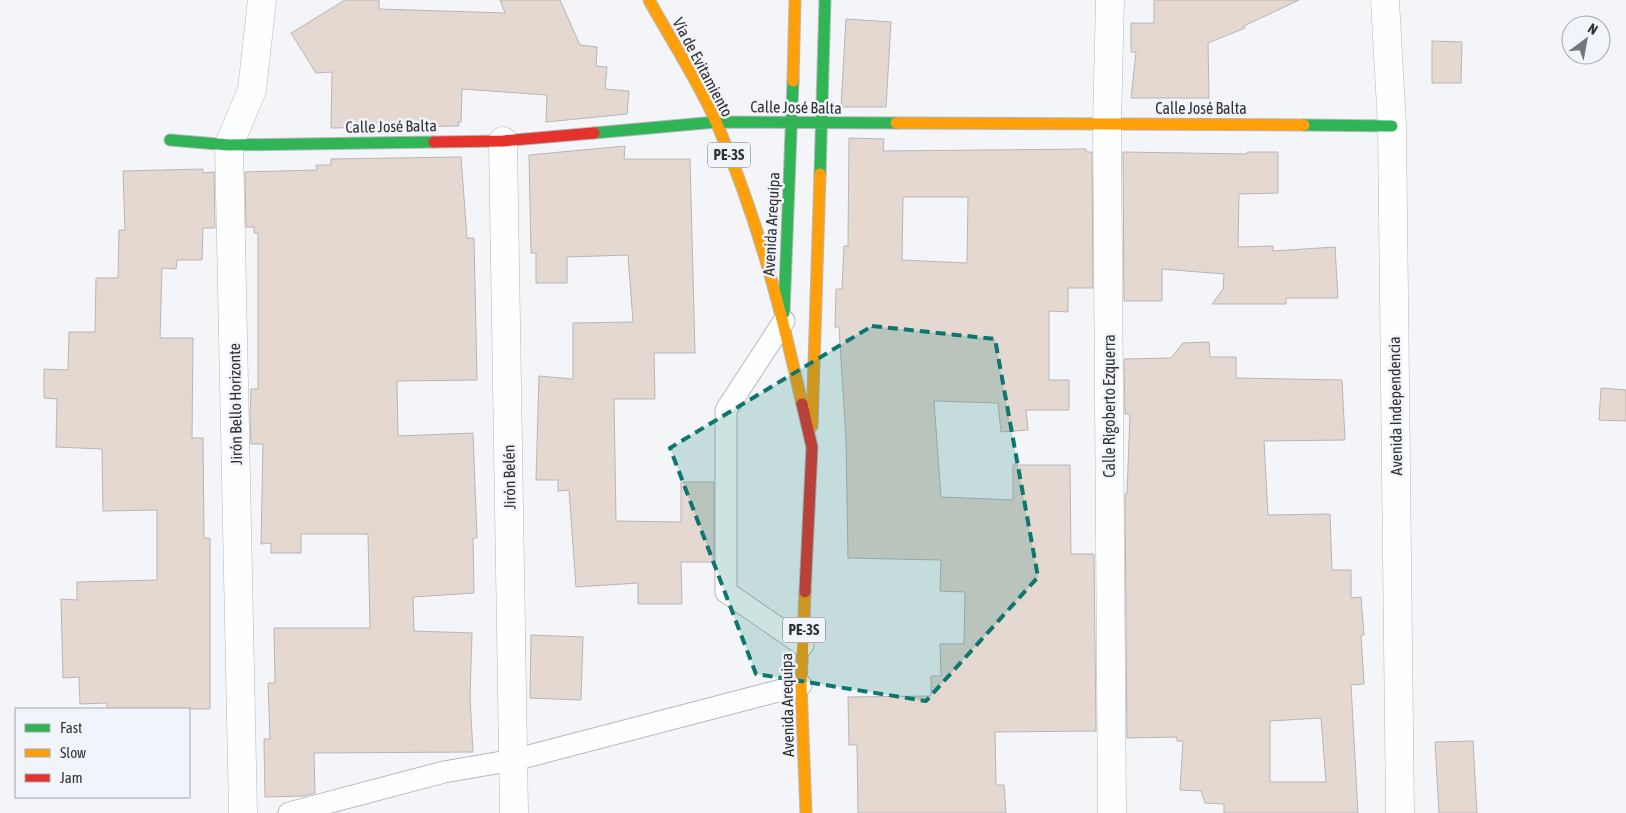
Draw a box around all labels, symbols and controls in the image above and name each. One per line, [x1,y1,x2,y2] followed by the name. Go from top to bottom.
[669,14,737,120] street label: Vía de Evitamiento
[1561,15,1611,65] north arrow
[1585,20,1601,38] text: N
[750,97,842,117] street label: Calle José Balta
[1155,99,1247,117] street label: Calle José Balta
[345,116,437,136] street label: Calle José Balta
[708,142,750,168] road number: PE-3S
[759,172,784,276] street label: Avenida Arequipa
[1100,334,1119,478] street label: Calle Rigoberto Ezquerra
[1385,336,1406,476] street label: Avenida Independencia
[225,343,245,465] street label: Jirón Bello Horizonte
[499,444,519,510] street label: Jirón Belén
[783,618,825,642] road number: PE-3S
[777,653,798,757] street label: Avenida Arequipa
[15,708,190,798] legend
[60,719,82,736] text: Fast
[60,744,86,761] text: Slow
[60,769,83,786] text: Jam

